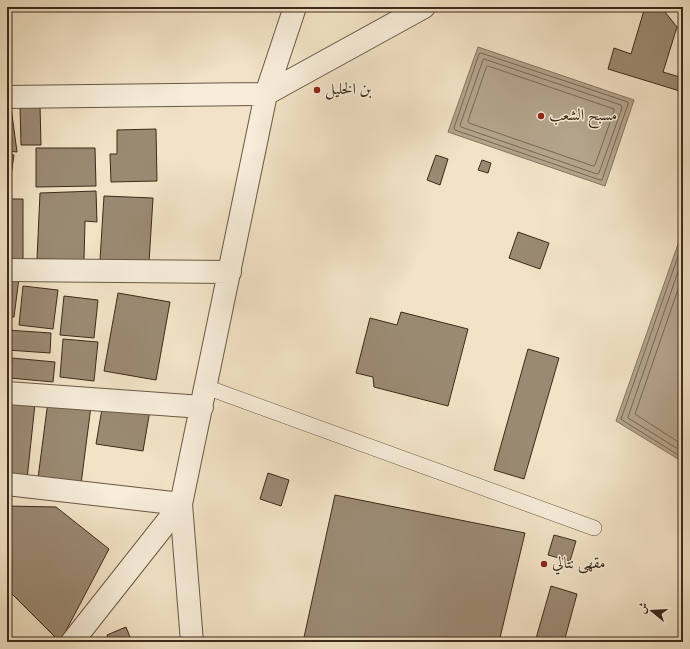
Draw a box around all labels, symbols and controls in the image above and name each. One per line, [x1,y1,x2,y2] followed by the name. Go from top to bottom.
[325,80,371,100] place label: بن الخليل
[312,85,322,95] marker: بن الخليل
[549,106,617,129] place label: مسبح الشعب
[536,111,546,121] marker: مسبح الشعب
[552,554,606,575] place label: مقهى نتالي
[539,559,549,569] marker: مقهى نتالي
[632,591,672,631] north arrow
[635,601,652,616] text: ش

